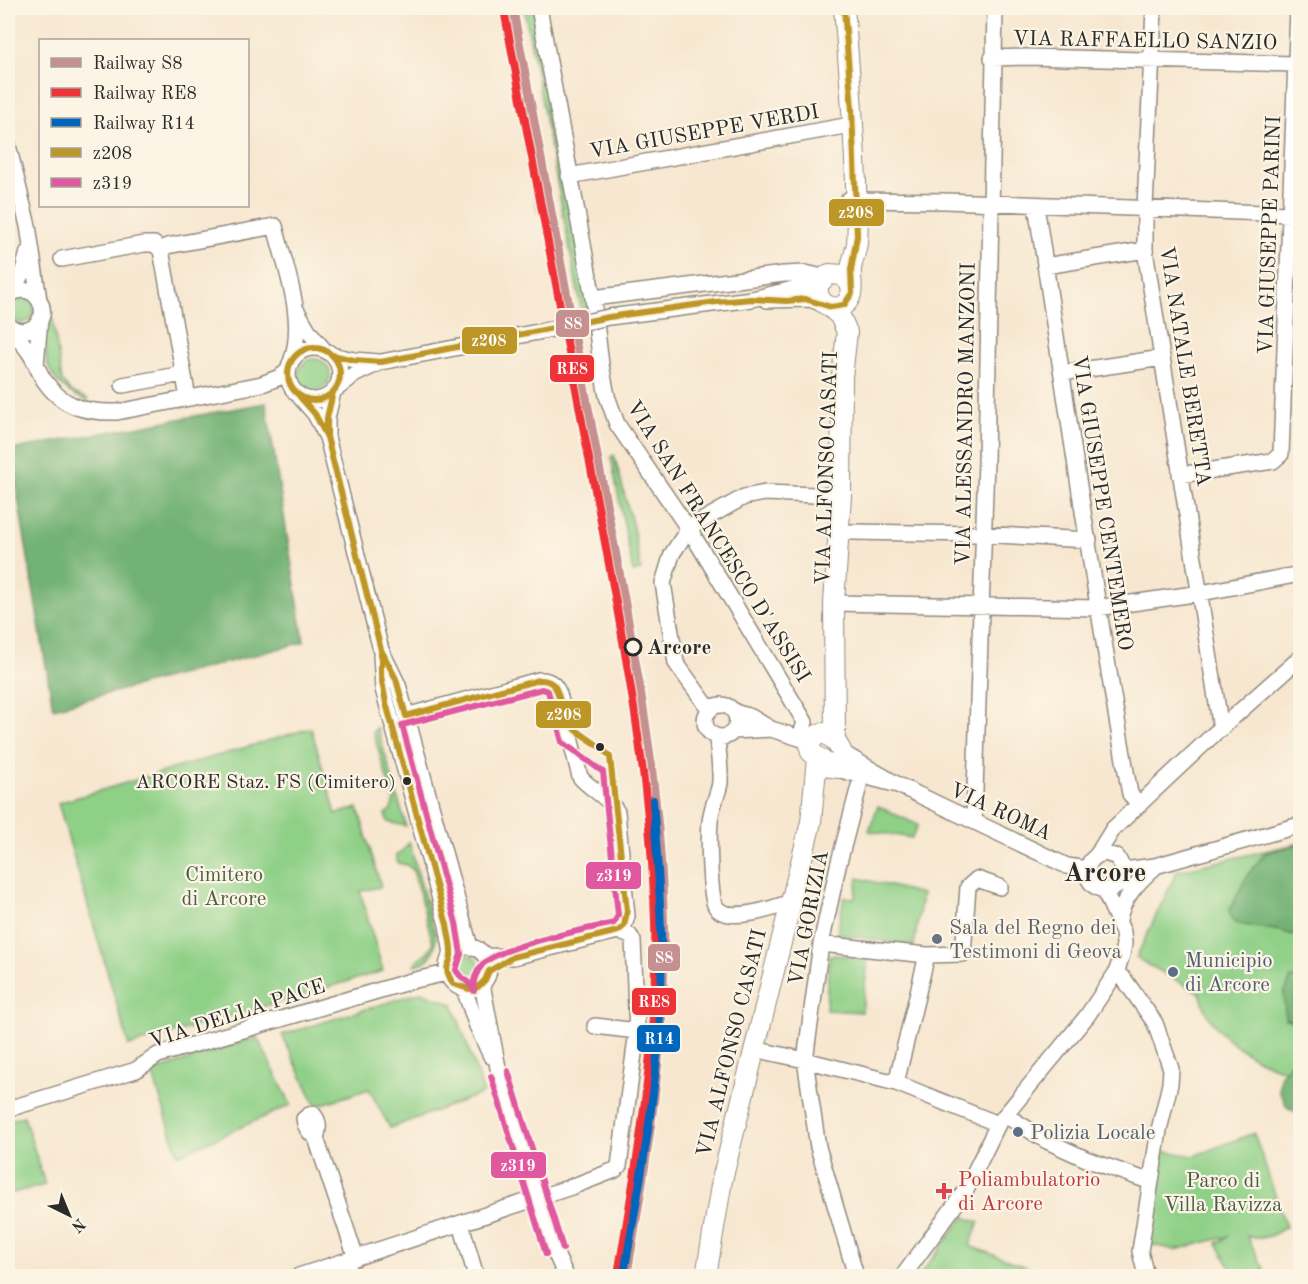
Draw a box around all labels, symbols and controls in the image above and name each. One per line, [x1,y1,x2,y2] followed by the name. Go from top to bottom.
[1012,29,1277,54] street label: VIA RAFFAELLO SANZIO
[39,39,249,207] legend
[93,55,183,73] text: Railway S8
[93,85,197,103] text: Railway RE8
[588,102,821,163] street label: VIA GIUSEPPE VERDI
[93,115,195,133] text: Railway R14
[1256,115,1285,355] street label: VIA GIUSEPPE PARINI
[93,145,132,163] text: z208
[93,175,132,193] text: z319
[828,198,885,227] line badge: z208
[838,206,874,222] text: z208
[1155,245,1214,488] street label: VIA NATALE BERETTA
[953,262,980,566] street label: VIA ALESSANDRO MANZONI
[555,309,590,338] line badge: S8
[563,317,583,333] text: S8
[461,326,518,355] line badge: z208
[471,334,507,350] text: z208
[813,351,842,585] street label: VIA ALFONSO CASATI
[549,354,595,383] line badge: RE8
[1068,354,1135,652] street label: VIA GIUSEPPE CENTEMERO
[556,362,588,378] text: RE8
[622,397,813,686] street label: VIA SAN FRANCESCO D'ASSISI
[624,638,642,656] marker: Arcore
[647,638,711,659] place label: Arcore
[535,700,592,729] line badge: z208
[546,708,582,724] text: z208
[594,741,606,753] unlabelled marker
[135,773,396,793] place label: ARCORE Staz. FS (Cimitero)
[401,775,413,787] marker: ARCORE Staz. FS (Cimitero)
[946,780,1055,845] street label: VIA ROMA
[786,849,833,988] street label: VIA GORIZIA
[1064,860,1146,887] district label: Arcore
[585,861,642,890] line badge: z319
[181,865,267,910] park label: Cimitero di Arcore
[596,869,632,885] text: z319
[949,918,1122,963] place label: Sala del Regno dei Testimoni di Geova
[694,927,771,1160] street label: VIA ALFONSO CASATI
[930,932,944,946] marker: Sala del Regno dei Testimoni di Geova
[647,943,681,972] line badge: S8
[654,951,674,967] text: S8
[1185,951,1273,996] place label: Municipio di Arcore
[1166,965,1180,979] marker: Municipio di Arcore
[147,976,328,1053] street label: VIA DELLA PACE
[631,987,677,1016] line badge: RE8
[638,995,670,1011] text: RE8
[636,1024,681,1053] line badge: R14
[644,1032,674,1048] text: R14
[1030,1123,1155,1144] place label: Polizia Locale
[1011,1125,1025,1139] marker: Polizia Locale
[490,1151,547,1179] line badge: z319
[500,1159,536,1175] text: z319
[958,1170,1100,1215] place label: Poliambulatorio di Arcore
[1164,1171,1282,1216] park label: Parco di Villa Ravizza
[935,1182,953,1200] marker: Poliambulatorio di Arcore
[39,1185,99,1245] north arrow
[67,1214,88,1235] text: N

